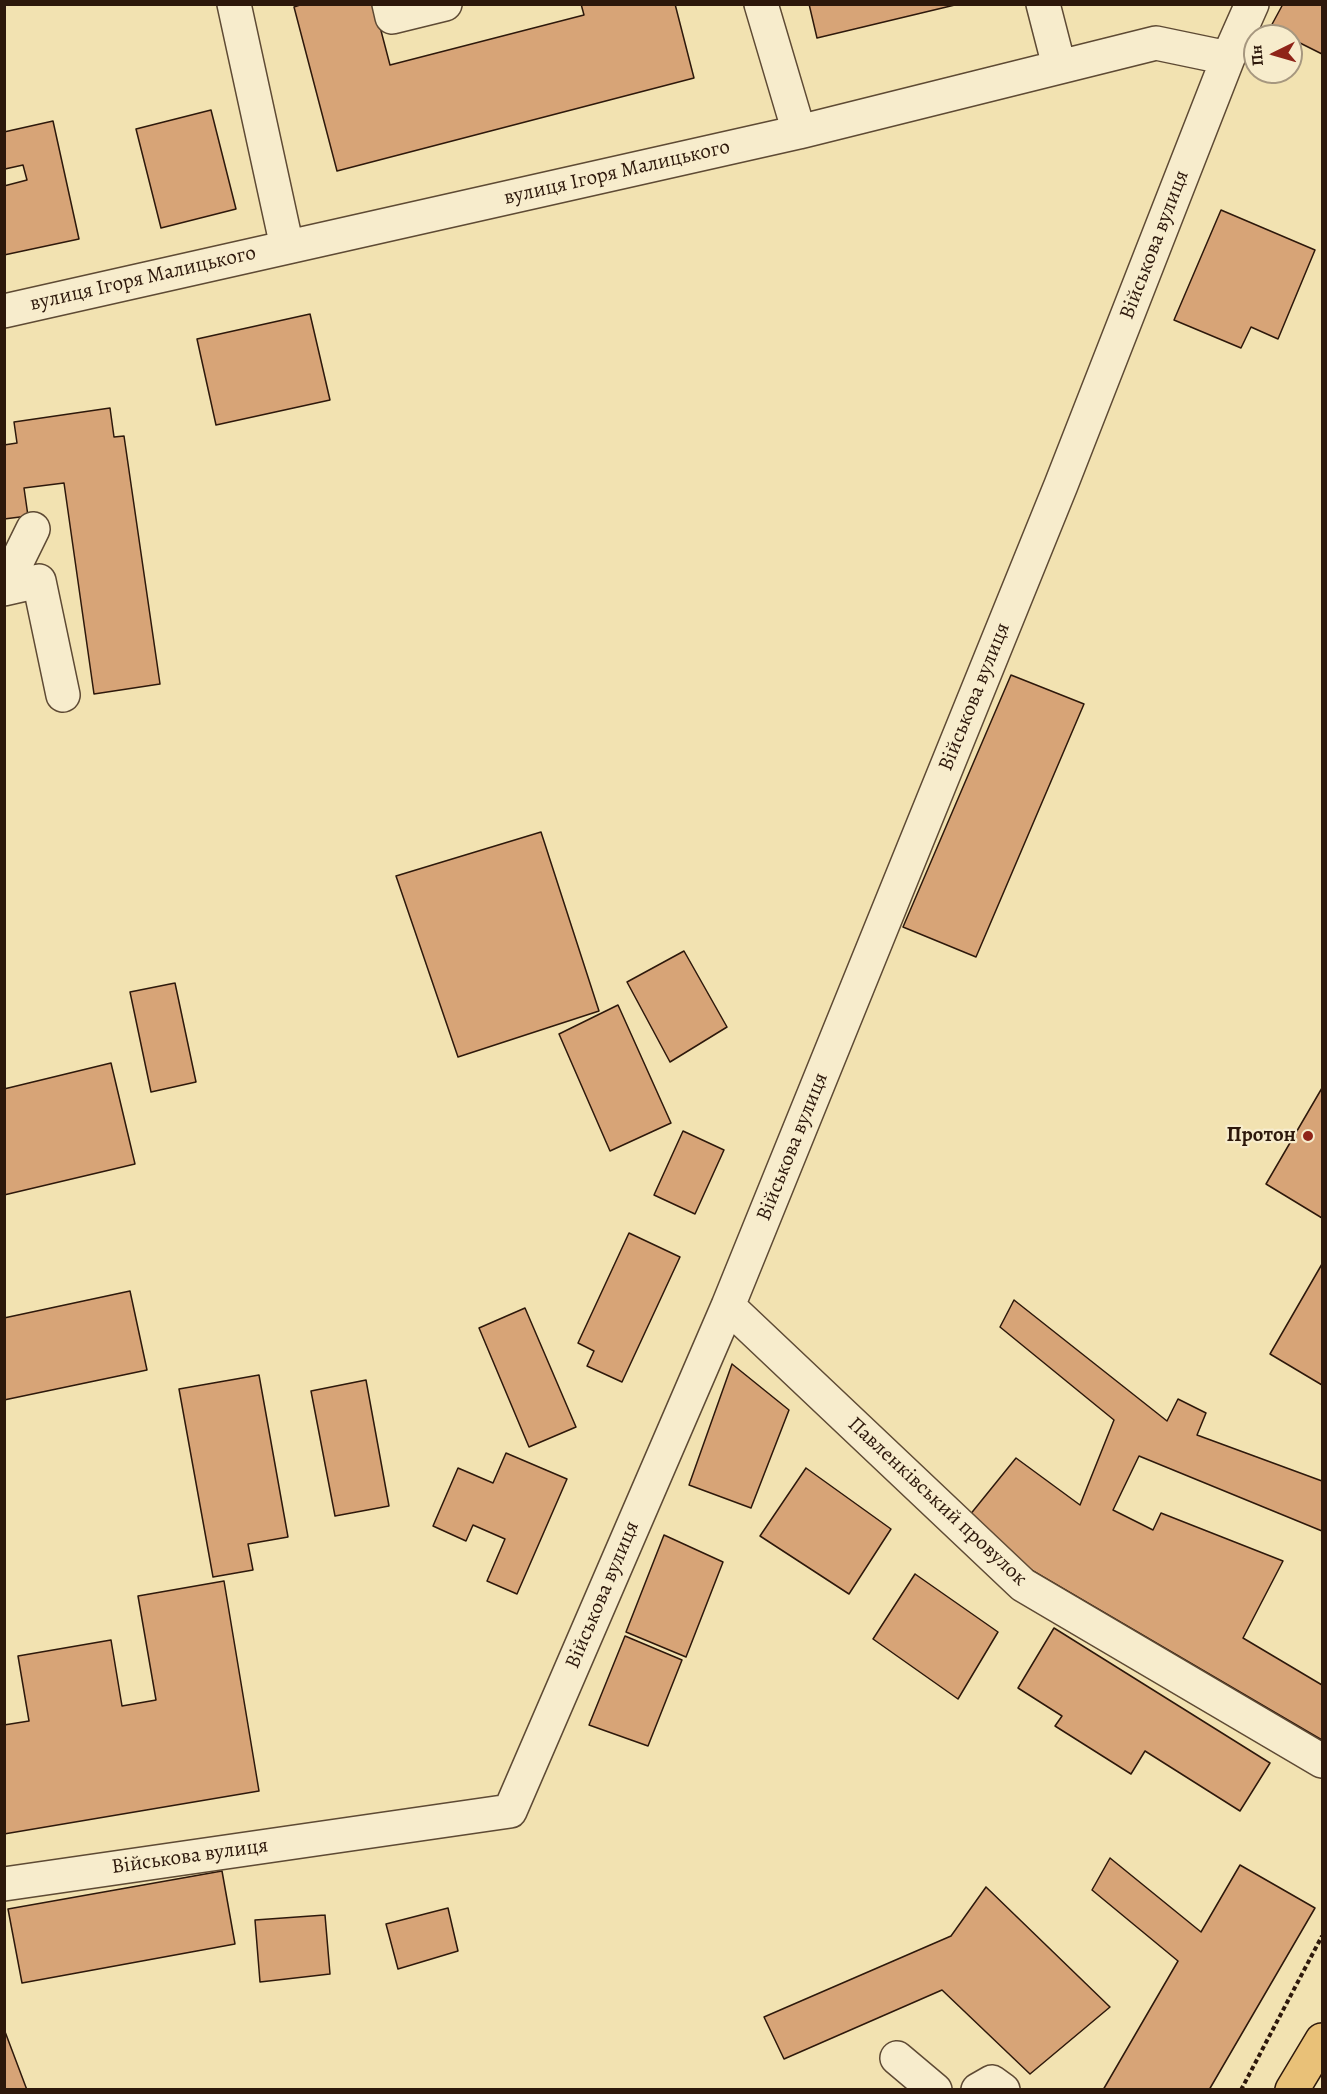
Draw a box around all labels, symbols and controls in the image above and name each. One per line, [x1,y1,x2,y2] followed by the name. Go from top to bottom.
[1243,24,1303,84] north arrow
[1245,44,1269,67] text: Пн
[502,135,732,211] street label: вулиця Ігоря Малицького
[1115,167,1195,323] street label: Військова вулиця
[28,241,258,317] street label: вулиця Ігоря Малицького
[934,619,1016,775] street label: Військова вулиця
[752,1069,834,1225] street label: Військова вулиця
[1227,1123,1296,1149] place label: Протон
[1301,1129,1315,1143] marker: Протон
[842,1412,1032,1592] street label: Павленківський провулок
[561,1517,645,1673] street label: Військова вулиця
[110,1834,270,1880] street label: Військова вулиця

